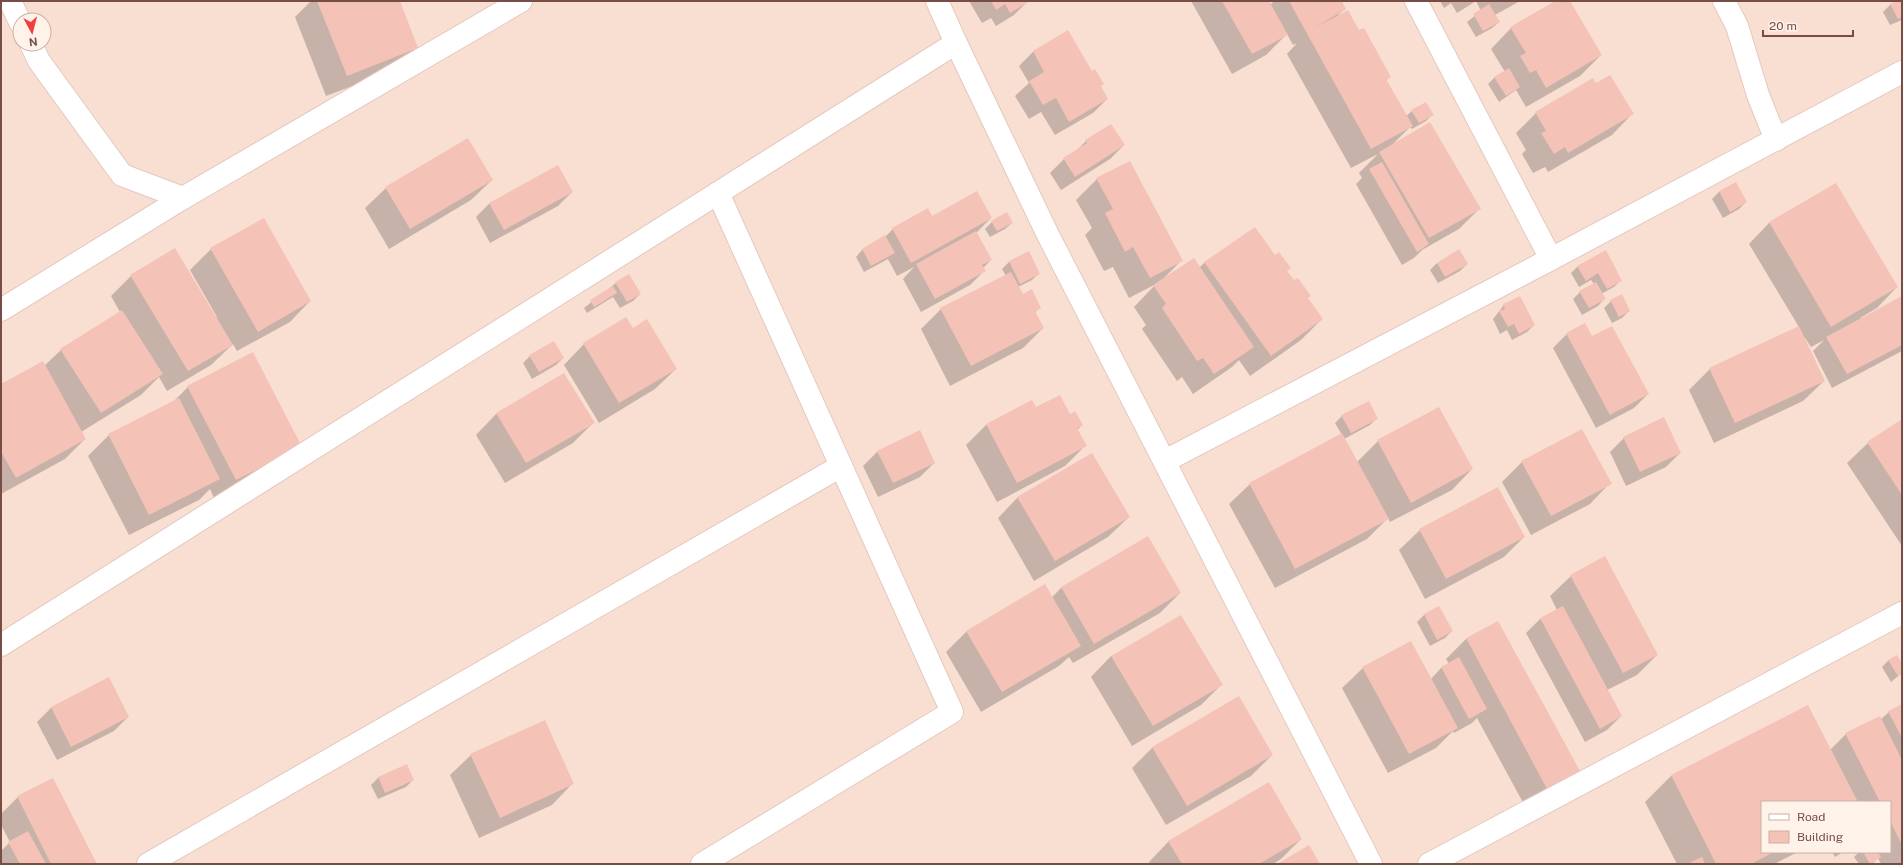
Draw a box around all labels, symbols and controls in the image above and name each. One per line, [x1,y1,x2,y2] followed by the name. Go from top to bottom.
[12,12,52,52] north arrow
[1763,12,1853,38] scale bar
[1769,19,1797,33] text: 20 m
[28,35,38,48] text: N
[1761,801,1891,853] legend
[1797,810,1825,824] text: Road
[1797,830,1843,844] text: Building

